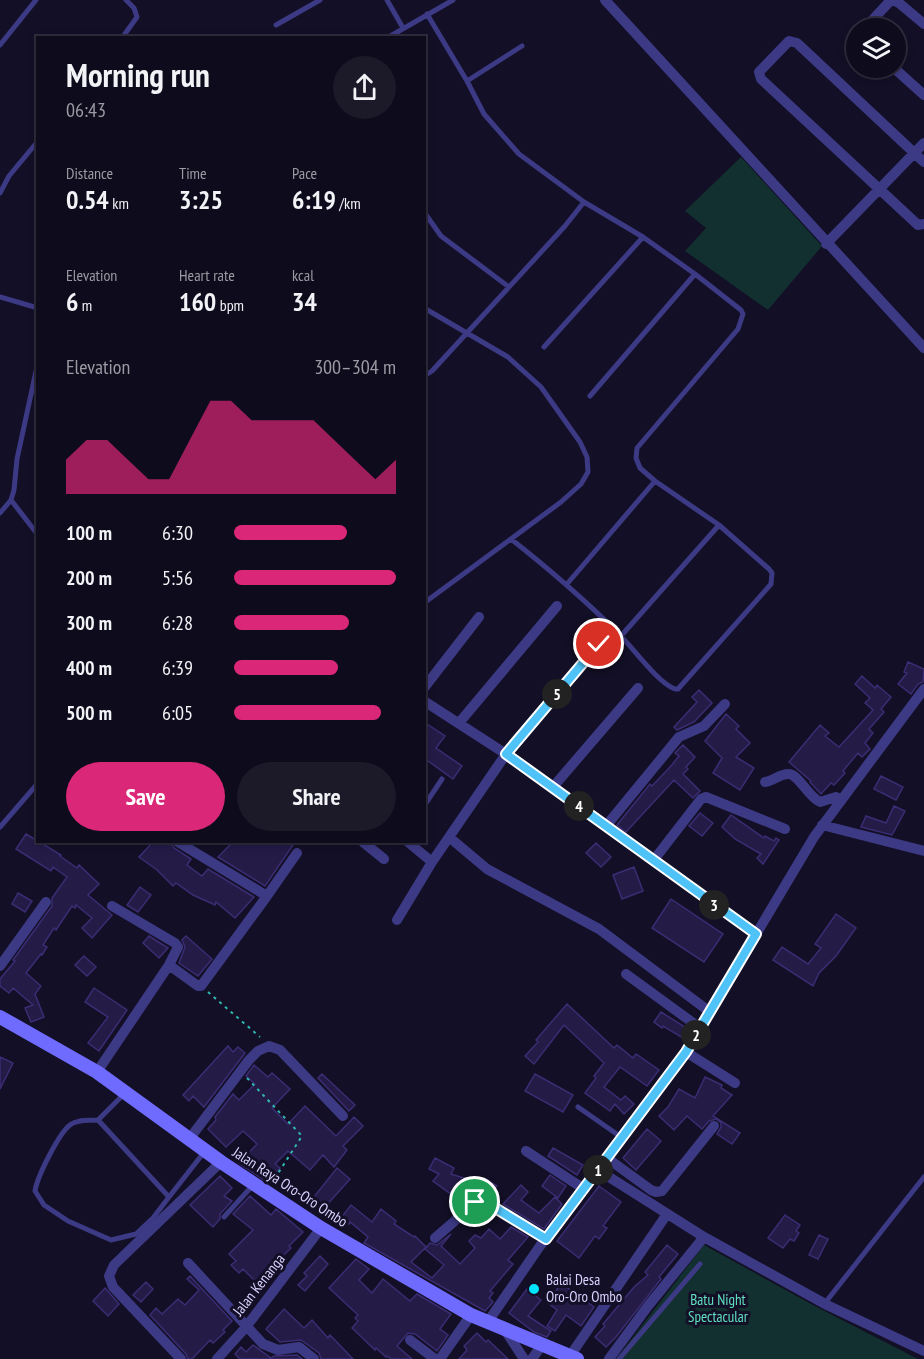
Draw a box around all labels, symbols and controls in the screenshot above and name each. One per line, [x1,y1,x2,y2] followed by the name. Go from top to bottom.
[846,18,906,78] map controls
[846,18,906,78] button: layers
[66,53,210,96] text: Morning run
[333,56,396,119] button: share
[66,97,106,123] text: 06:43
[66,163,113,183] text: Distance
[179,163,207,183] text: Time
[292,163,317,183] text: Pace
[66,183,109,216] text: 0.54
[179,183,223,216] text: 3:25
[292,183,336,216] text: 6:19
[109,193,129,213] text: km
[336,193,361,213] text: /km
[66,265,117,285] text: Elevation
[179,265,235,285] text: Heart rate
[292,265,314,285] text: kcal
[66,285,78,318] text: 6
[179,285,216,318] text: 160
[292,285,317,318] text: 34
[78,295,92,315] text: m
[216,295,244,315] text: bpm
[66,354,130,380] text: Elevation
[314,354,396,380] text: 300–304 m
[66,520,112,546] text: 100 m
[162,520,193,546] text: 6:30
[66,565,112,591] text: 200 m
[162,565,193,591] text: 5:56
[66,610,112,636] text: 300 m
[162,610,193,636] text: 6:28
[573,618,624,669] pin
[582,627,615,660] icon: check
[66,655,112,681] text: 400 m
[162,655,193,681] text: 6:39
[542,679,572,709] pin: 5
[553,684,561,704] text: 5
[66,700,112,726] text: 500 m
[162,700,193,726] text: 6:05
[66,762,225,831] button: Save
[237,762,396,831] button: Share
[564,791,594,821] pin: 4
[575,796,583,816] text: 4
[699,890,729,920] pin: 3
[710,895,718,915] text: 3
[681,1020,711,1050] pin: 2
[692,1025,700,1045] text: 2
[228,1142,351,1231] street label: Jalan Raya Oro-Oro Ombo
[583,1155,613,1185] pin: 1
[594,1160,602,1180] text: 1
[449,1176,500,1227] pin
[458,1185,491,1218] icon: arrive
[228,1250,289,1320] street label: Jalan Kenanga
[546,1270,622,1306] place label: Balai Desa Oro-Oro Ombo
[527,1282,541,1296] marker: Balai Desa Oro-Oro Ombo
[688,1290,749,1326] park label: Batu Night Spectacular

